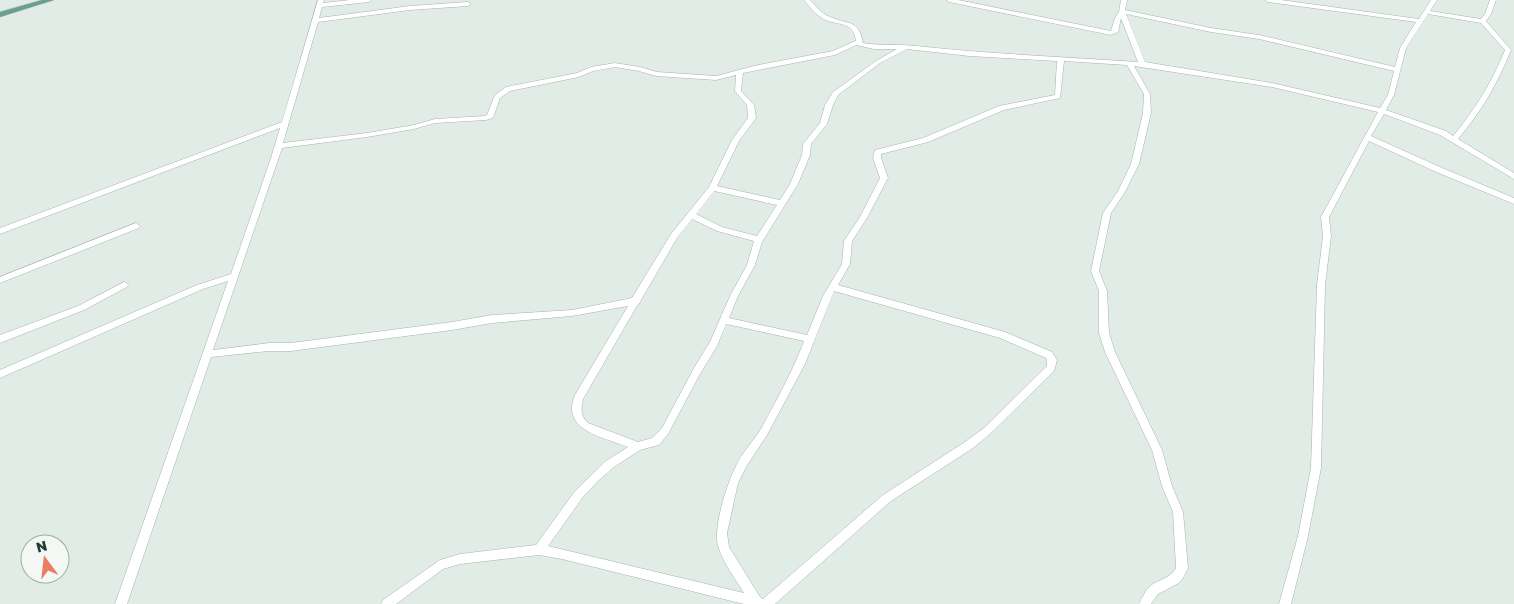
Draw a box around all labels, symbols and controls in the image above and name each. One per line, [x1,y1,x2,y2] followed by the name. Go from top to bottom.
[20,534,70,584] north arrow
[34,536,49,556] text: N

